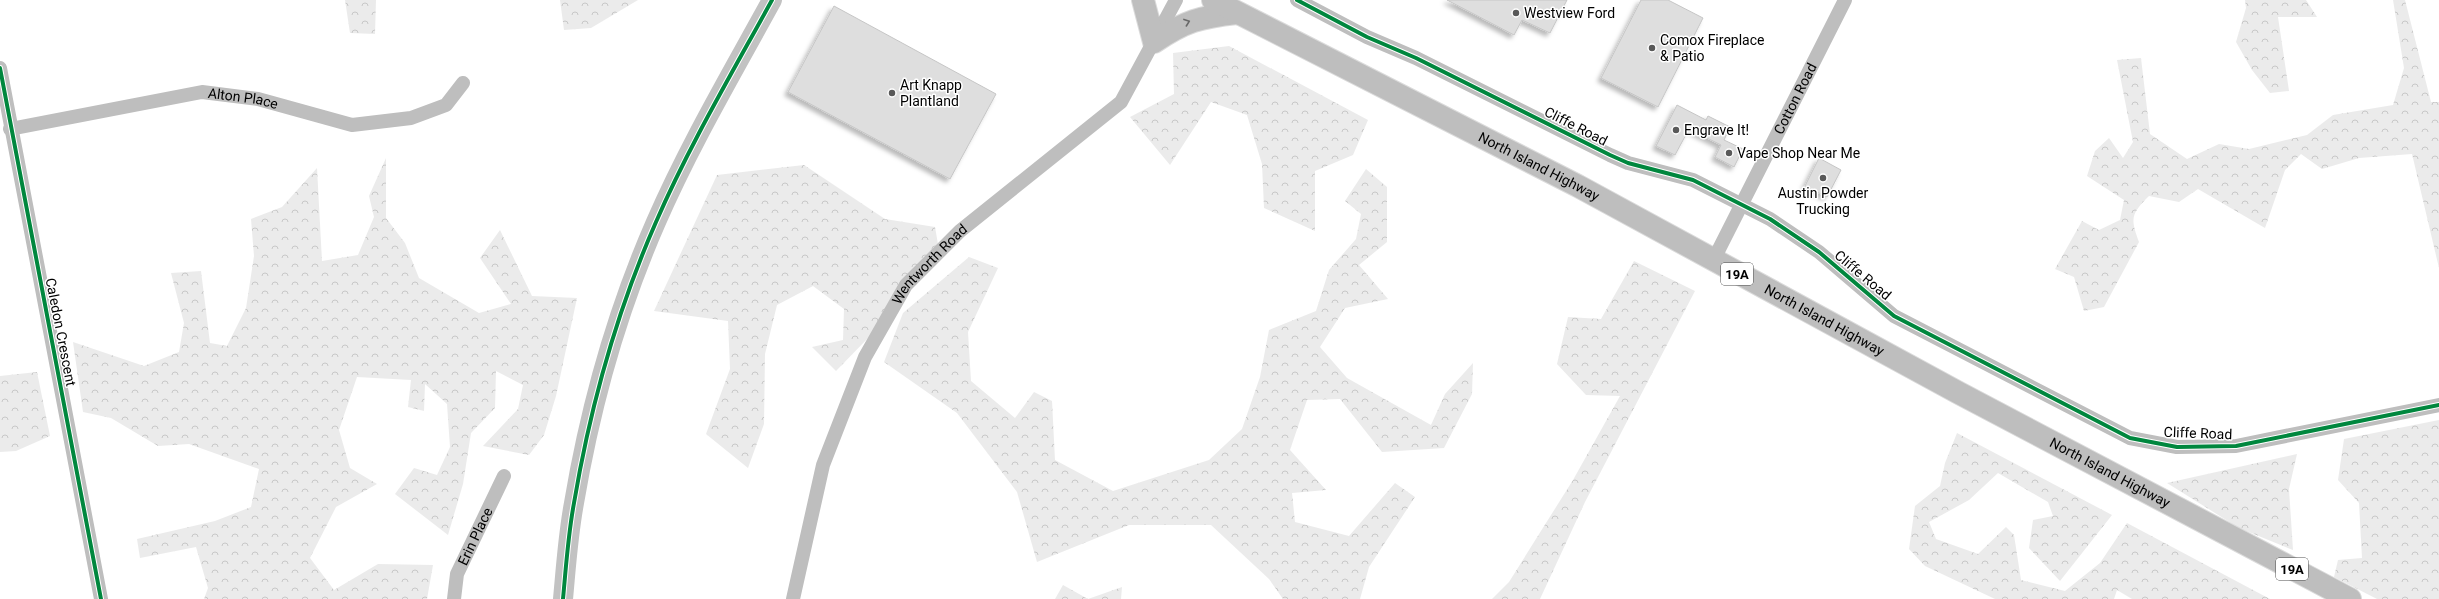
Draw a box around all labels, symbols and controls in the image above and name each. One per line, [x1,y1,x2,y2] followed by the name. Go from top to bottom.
[1524,5,1615,21] place label: Westview Ford
[1511,8,1521,18] marker: Westview Ford
[1184,19,1191,27] one-way arrow
[1660,32,1764,64] place label: Comox Fireplace & Patio
[1647,43,1657,53] marker: Comox Fireplace & Patio
[1771,60,1820,137] street label: Cotton Road
[900,77,962,109] place label: Art Knapp Plantland
[207,85,280,112] street label: Alton Place
[887,88,897,98] marker: Art Knapp Plantland
[1542,103,1610,149] street label: Cliffe Road
[1684,122,1749,138] place label: Engrave It!
[1671,125,1681,135] marker: Engrave It!
[1476,129,1603,204] street label: North Island Highway
[1737,145,1860,161] place label: Vape Shop Near Me
[1724,148,1734,158] marker: Vape Shop Near Me
[1818,173,1828,183] marker: Austin Powder Trucking
[1778,185,1868,217] place label: Austin Powder Trucking
[889,221,970,307] street label: Wentworth Road
[1832,247,1894,303] street label: Cliffe Road
[1721,263,1753,285] road number: 19A
[43,276,79,388] street label: Caledon Crescent
[1762,281,1887,359] street label: North Island Highway
[2163,424,2233,442] street label: Cliffe Road
[2047,434,2173,511] street label: North Island Highway
[454,505,496,568] street label: Erin Place
[2276,558,2308,580] road number: 19A

